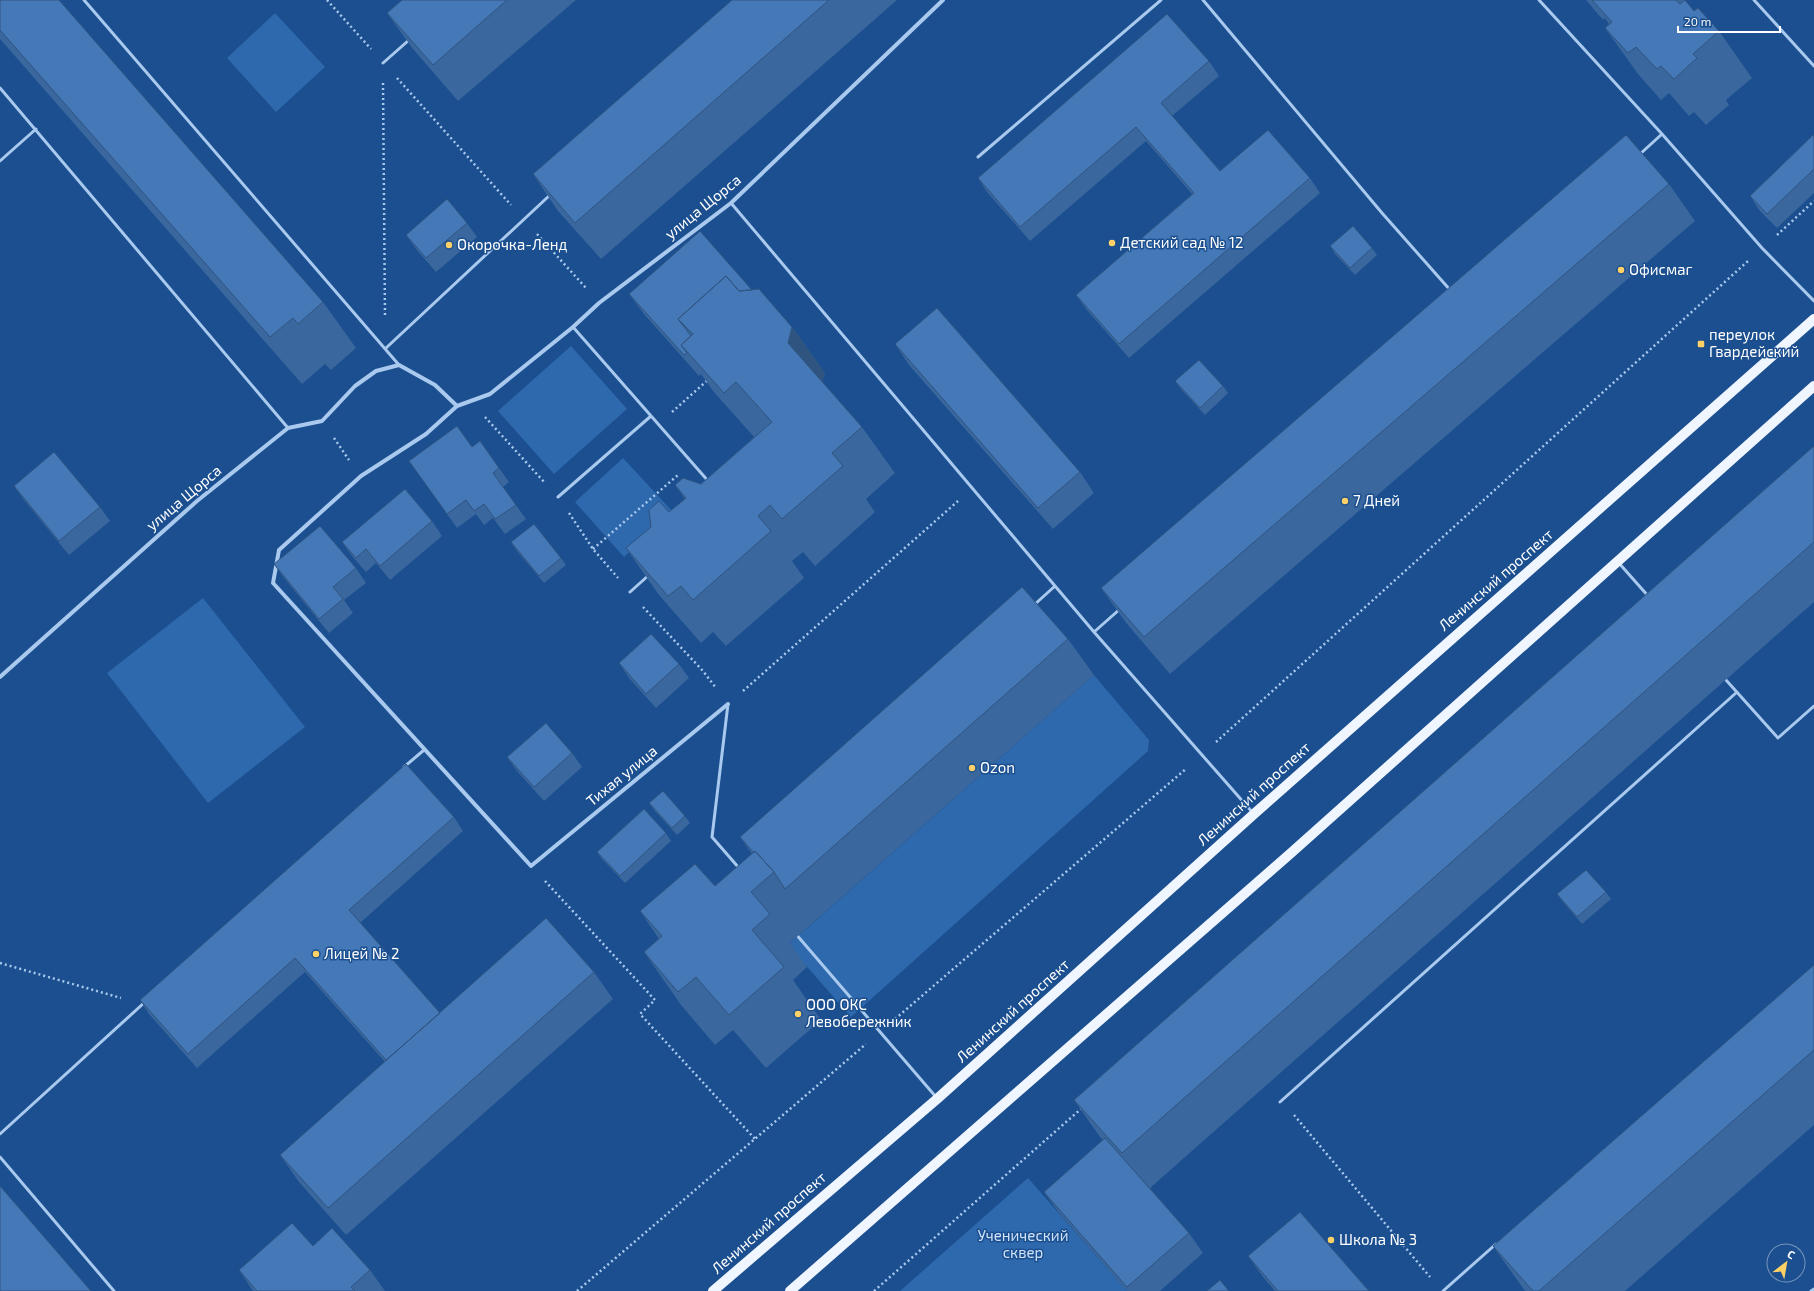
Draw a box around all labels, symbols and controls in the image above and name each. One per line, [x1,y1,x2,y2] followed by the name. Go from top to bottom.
[1678,8,1780,34] scale bar
[1684,14,1711,28] text: 20 m
[661,170,745,243] street label: улица Щорса
[1120,233,1243,251] place label: Детский сад № 12
[457,235,568,253] place label: Окорочка-Ленд
[1107,238,1117,248] marker: Детский сад № 12
[444,240,454,250] marker: Окорочка-Ленд
[1629,260,1692,278] place label: Офисмаг
[1616,265,1626,275] marker: Офисмаг
[1709,325,1799,360] place label: переулок Гвардейский
[1696,339,1706,349] marker: переулок Гвардейский
[142,461,225,535] street label: улица Щорса
[1353,491,1400,509] place label: 7 Дней
[1340,496,1350,506] marker: 7 Дней
[1434,525,1556,634] street label: Ленинский проспект
[1193,738,1314,849] street label: Ленинский проспект
[582,741,661,810] street label: Тихая улица
[980,758,1015,776] place label: Ozon
[967,763,977,773] marker: Ozon
[324,944,399,962] place label: Лицей № 2
[311,949,321,959] marker: Лицей № 2
[952,955,1073,1066] street label: Ленинский проспект
[806,995,912,1030] place label: ООО ОКС Левобережник
[793,1009,803,1019] marker: ООО ОКС Левобережник
[707,1168,829,1277] street label: Ленинский проспект
[978,1226,1068,1261] park label: Ученический сквер
[1339,1230,1417,1248] place label: Школа № 3
[1326,1235,1336,1245] marker: Школа № 3
[1766,1243,1806,1283] north arrow
[1785,1247,1798,1262] text: С

